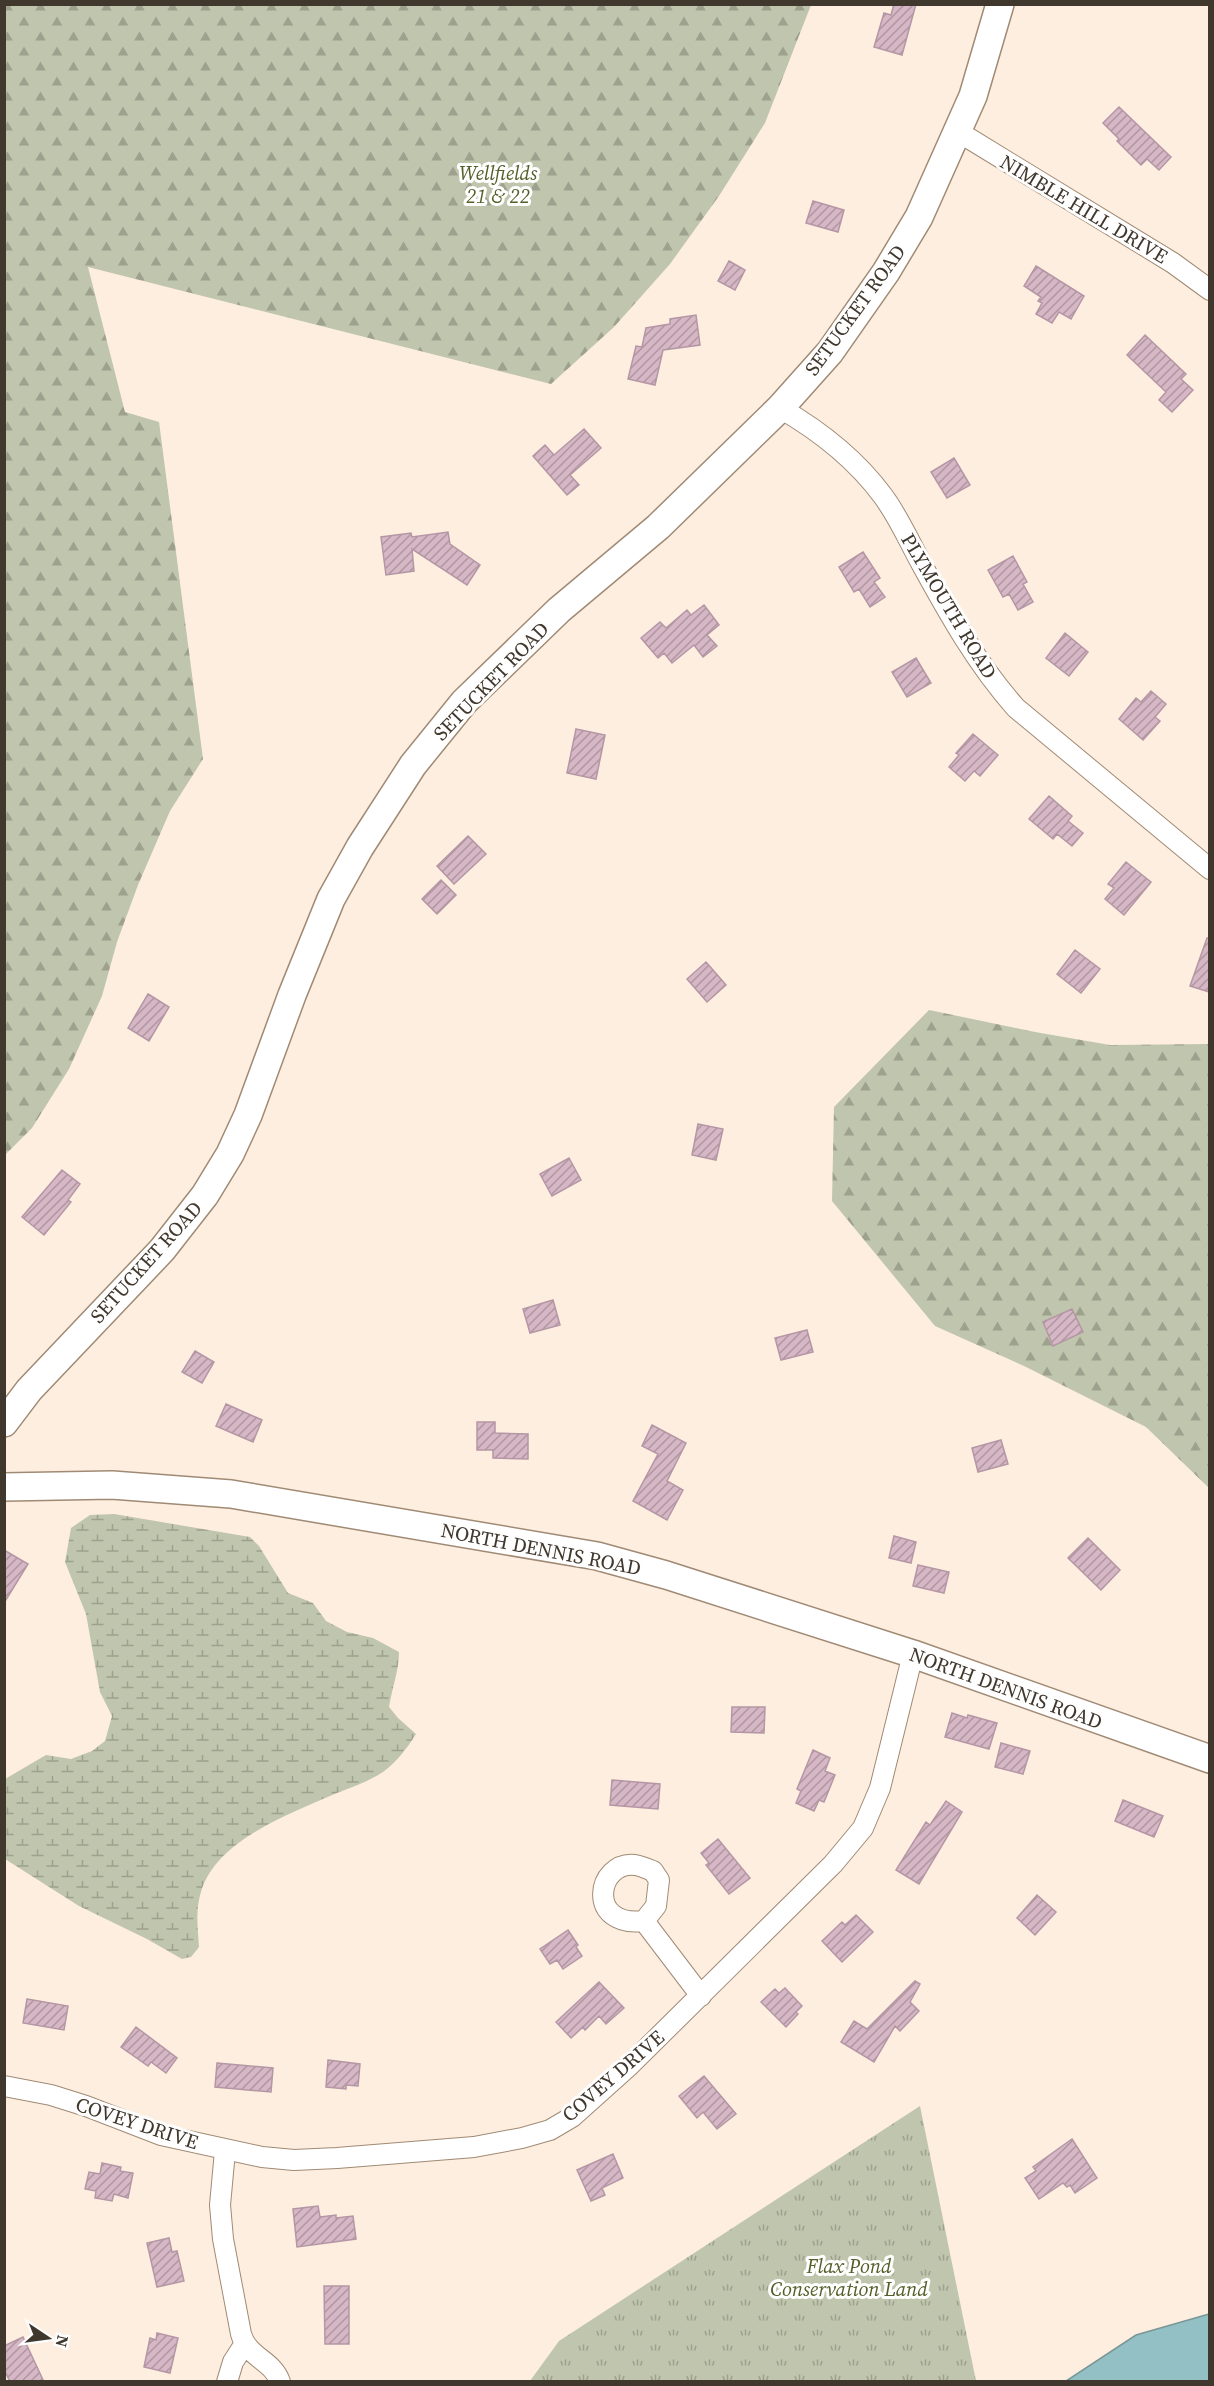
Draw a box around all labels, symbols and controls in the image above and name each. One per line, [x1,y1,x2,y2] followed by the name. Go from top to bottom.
[995,148,1173,270] street label: NIMBLE HILL DRIVE
[459,159,538,210] park label: Wellfields 21 & 22
[798,239,912,381] street label: SETUCKET ROAD
[894,528,1004,684] street label: PLYMOUTH ROAD
[427,615,555,747] street label: SETUCKET ROAD
[84,1195,208,1329] street label: SETUCKET ROAD
[439,1516,643,1582] street label: NORTH DENNIS ROAD
[906,1640,1106,1736] street label: NORTH DENNIS ROAD
[556,2024,670,2128] street label: COVEY DRIVE
[72,2090,202,2156] street label: COVEY DRIVE
[770,2252,928,2303] park label: Flax Pond Conservation Land
[18,2308,78,2368] north arrow
[51,2333,75,2350] text: N

